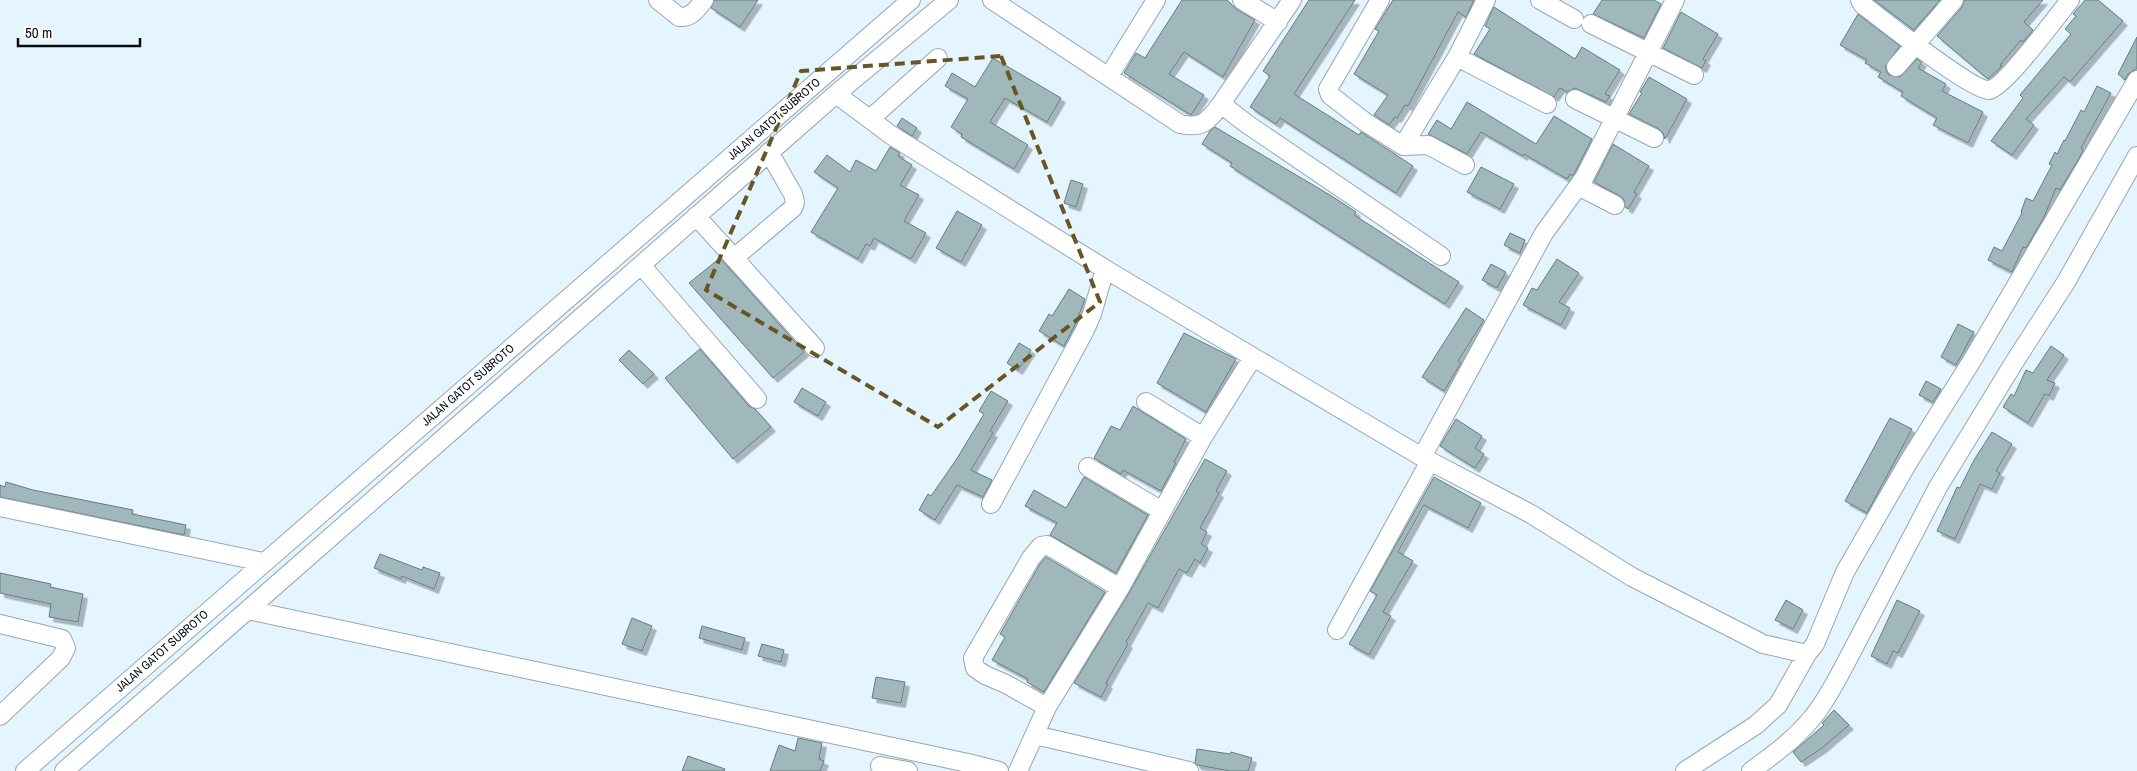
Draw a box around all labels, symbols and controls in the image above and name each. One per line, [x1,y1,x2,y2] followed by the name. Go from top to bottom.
[18,15,140,47] scale bar
[25,22,52,43] text: 50 m
[724,74,824,164] street label: JALAN GATOT SUBROTO
[418,340,518,430] street label: JALAN GATOT SUBROTO
[112,606,212,696] street label: JALAN GATOT SUBROTO

